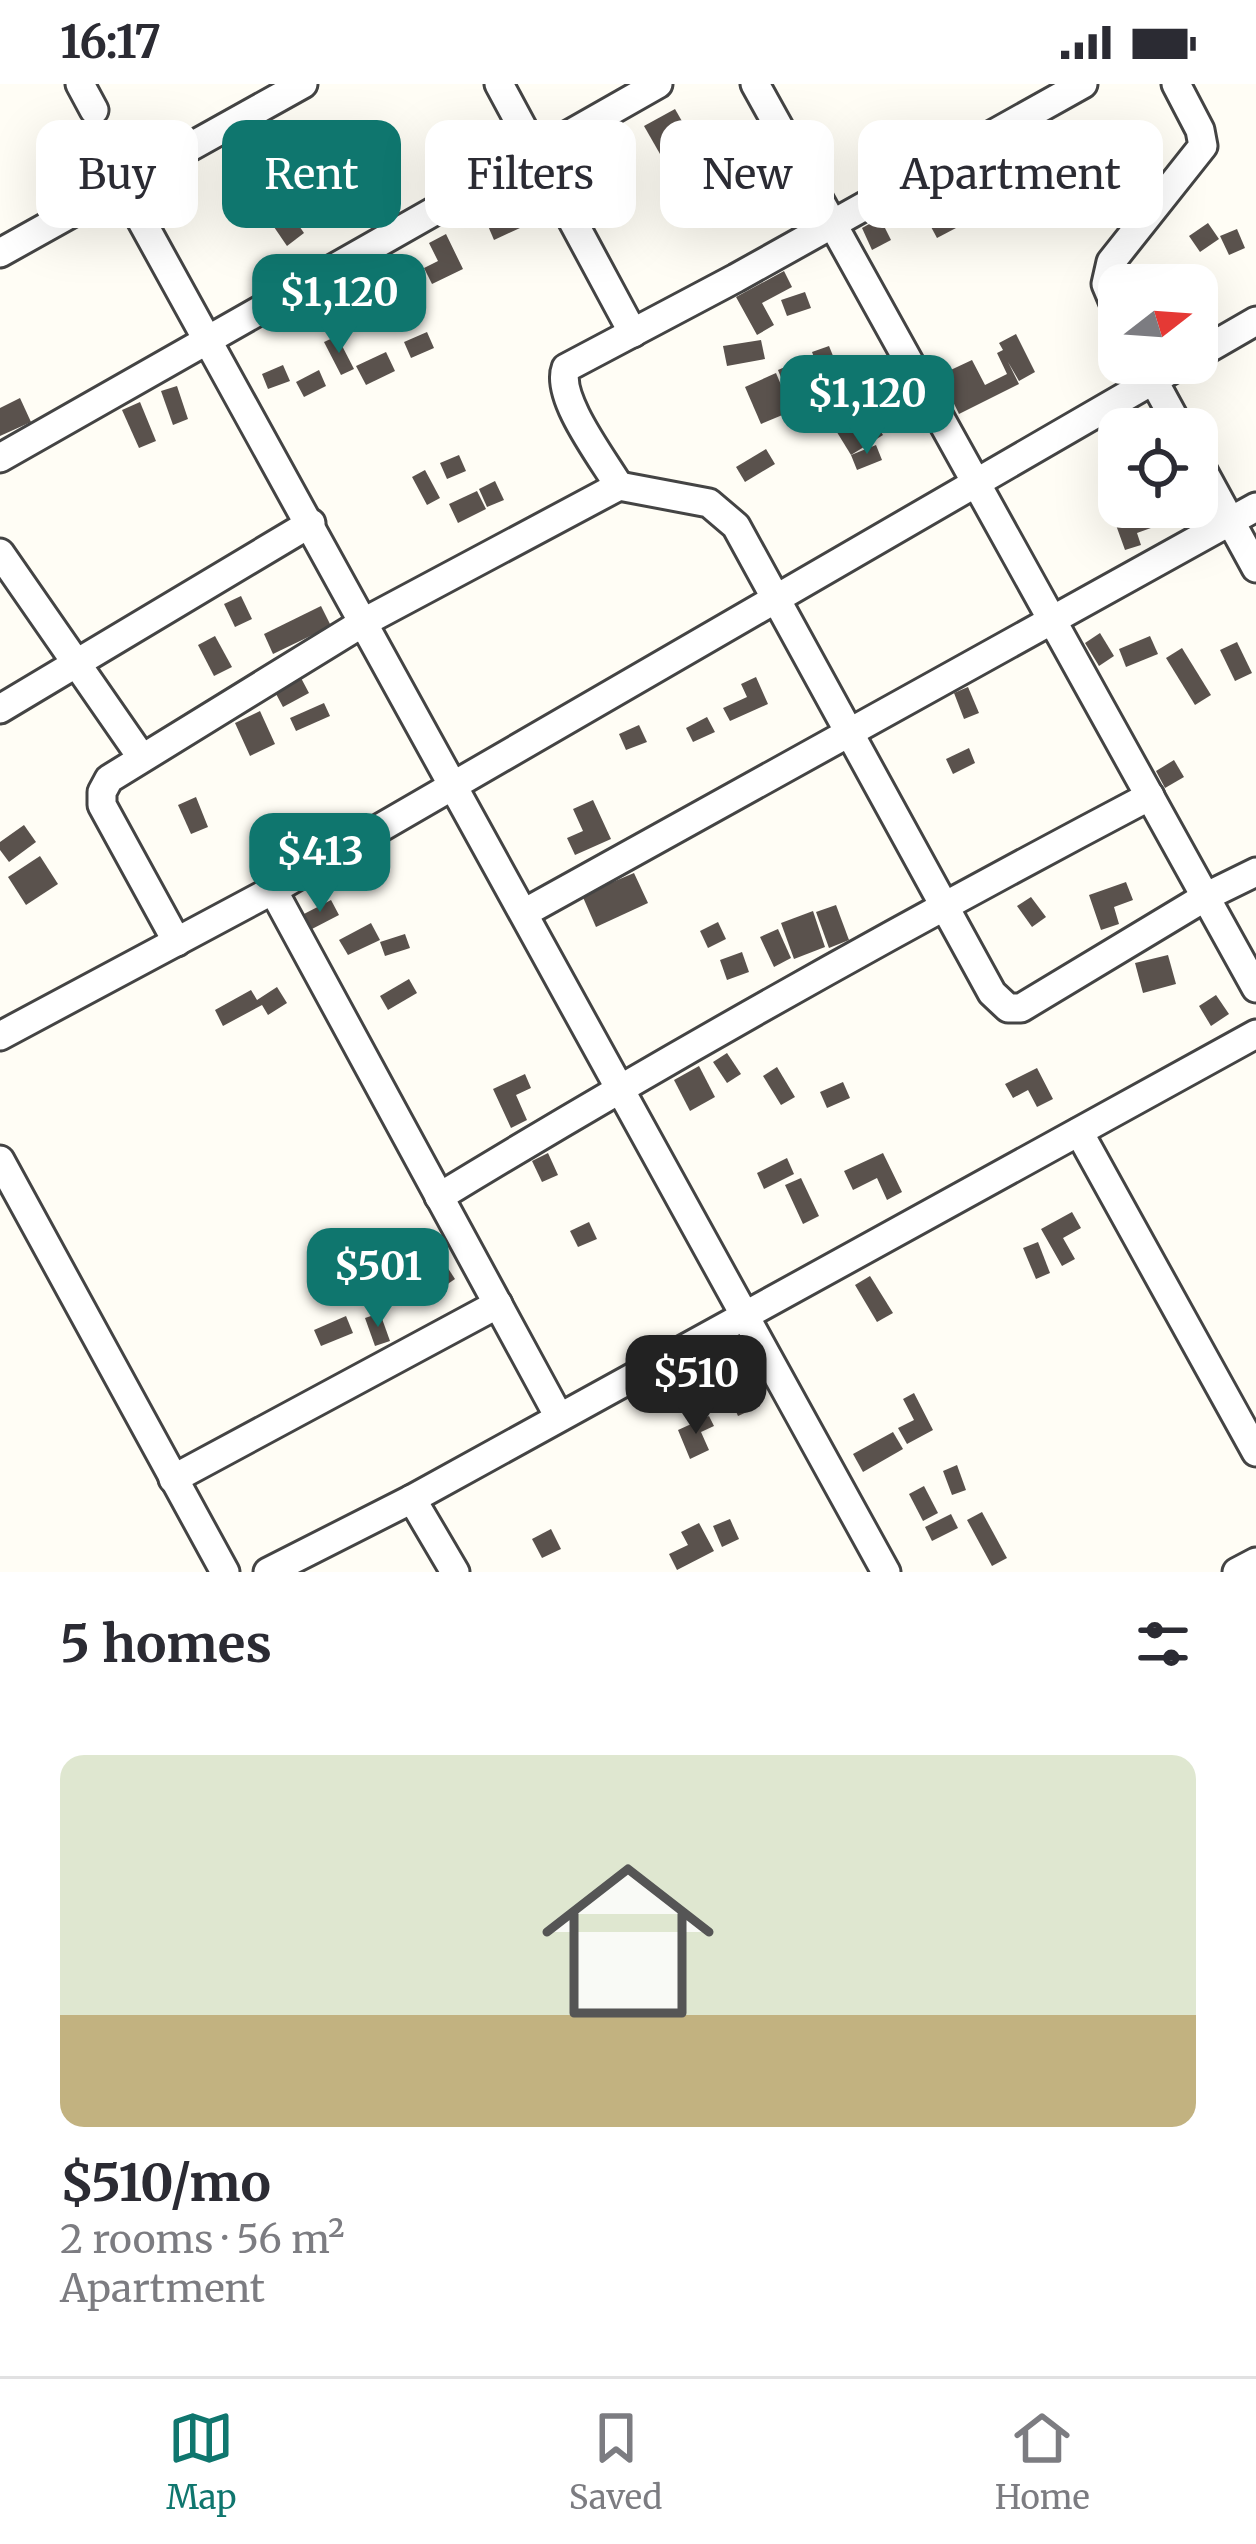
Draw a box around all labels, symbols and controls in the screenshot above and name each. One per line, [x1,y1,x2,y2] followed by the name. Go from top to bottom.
[60,14,161,70] text: 16:17
[36,120,198,228] chip: Buy
[222,120,401,228] chip: Rent
[425,120,636,228] chip: Filters
[660,120,834,228] chip: New
[858,120,1163,228] chip: Apartment
[241,254,437,356] pin: $1,120
[1098,264,1218,384] north arrow
[1098,264,1218,528] map controls
[279,268,399,317] text: $1,120
[769,355,965,457] pin: $1,120
[807,369,927,418] text: $1,120
[1098,408,1218,528] button: locate
[249,813,391,915] pin: $413
[276,827,364,876] text: $413
[307,1228,449,1330] pin: $501
[334,1242,422,1291] text: $501
[625,1335,767,1437] pin: $510
[653,1349,739,1398] text: $510
[1130,1611,1196,1677] icon: filters
[60,1612,272,1676] text: 5 homes
[520,1833,736,2049] icon: home
[60,2151,271,2215] text: $510/mo
[60,2215,345,2264] text: 2 rooms · 56 m²
[60,2264,265,2313] text: Apartment
[166,2405,237,2518] tab: Map
[569,2405,662,2518] tab: Saved
[995,2405,1090,2518] tab: Home

